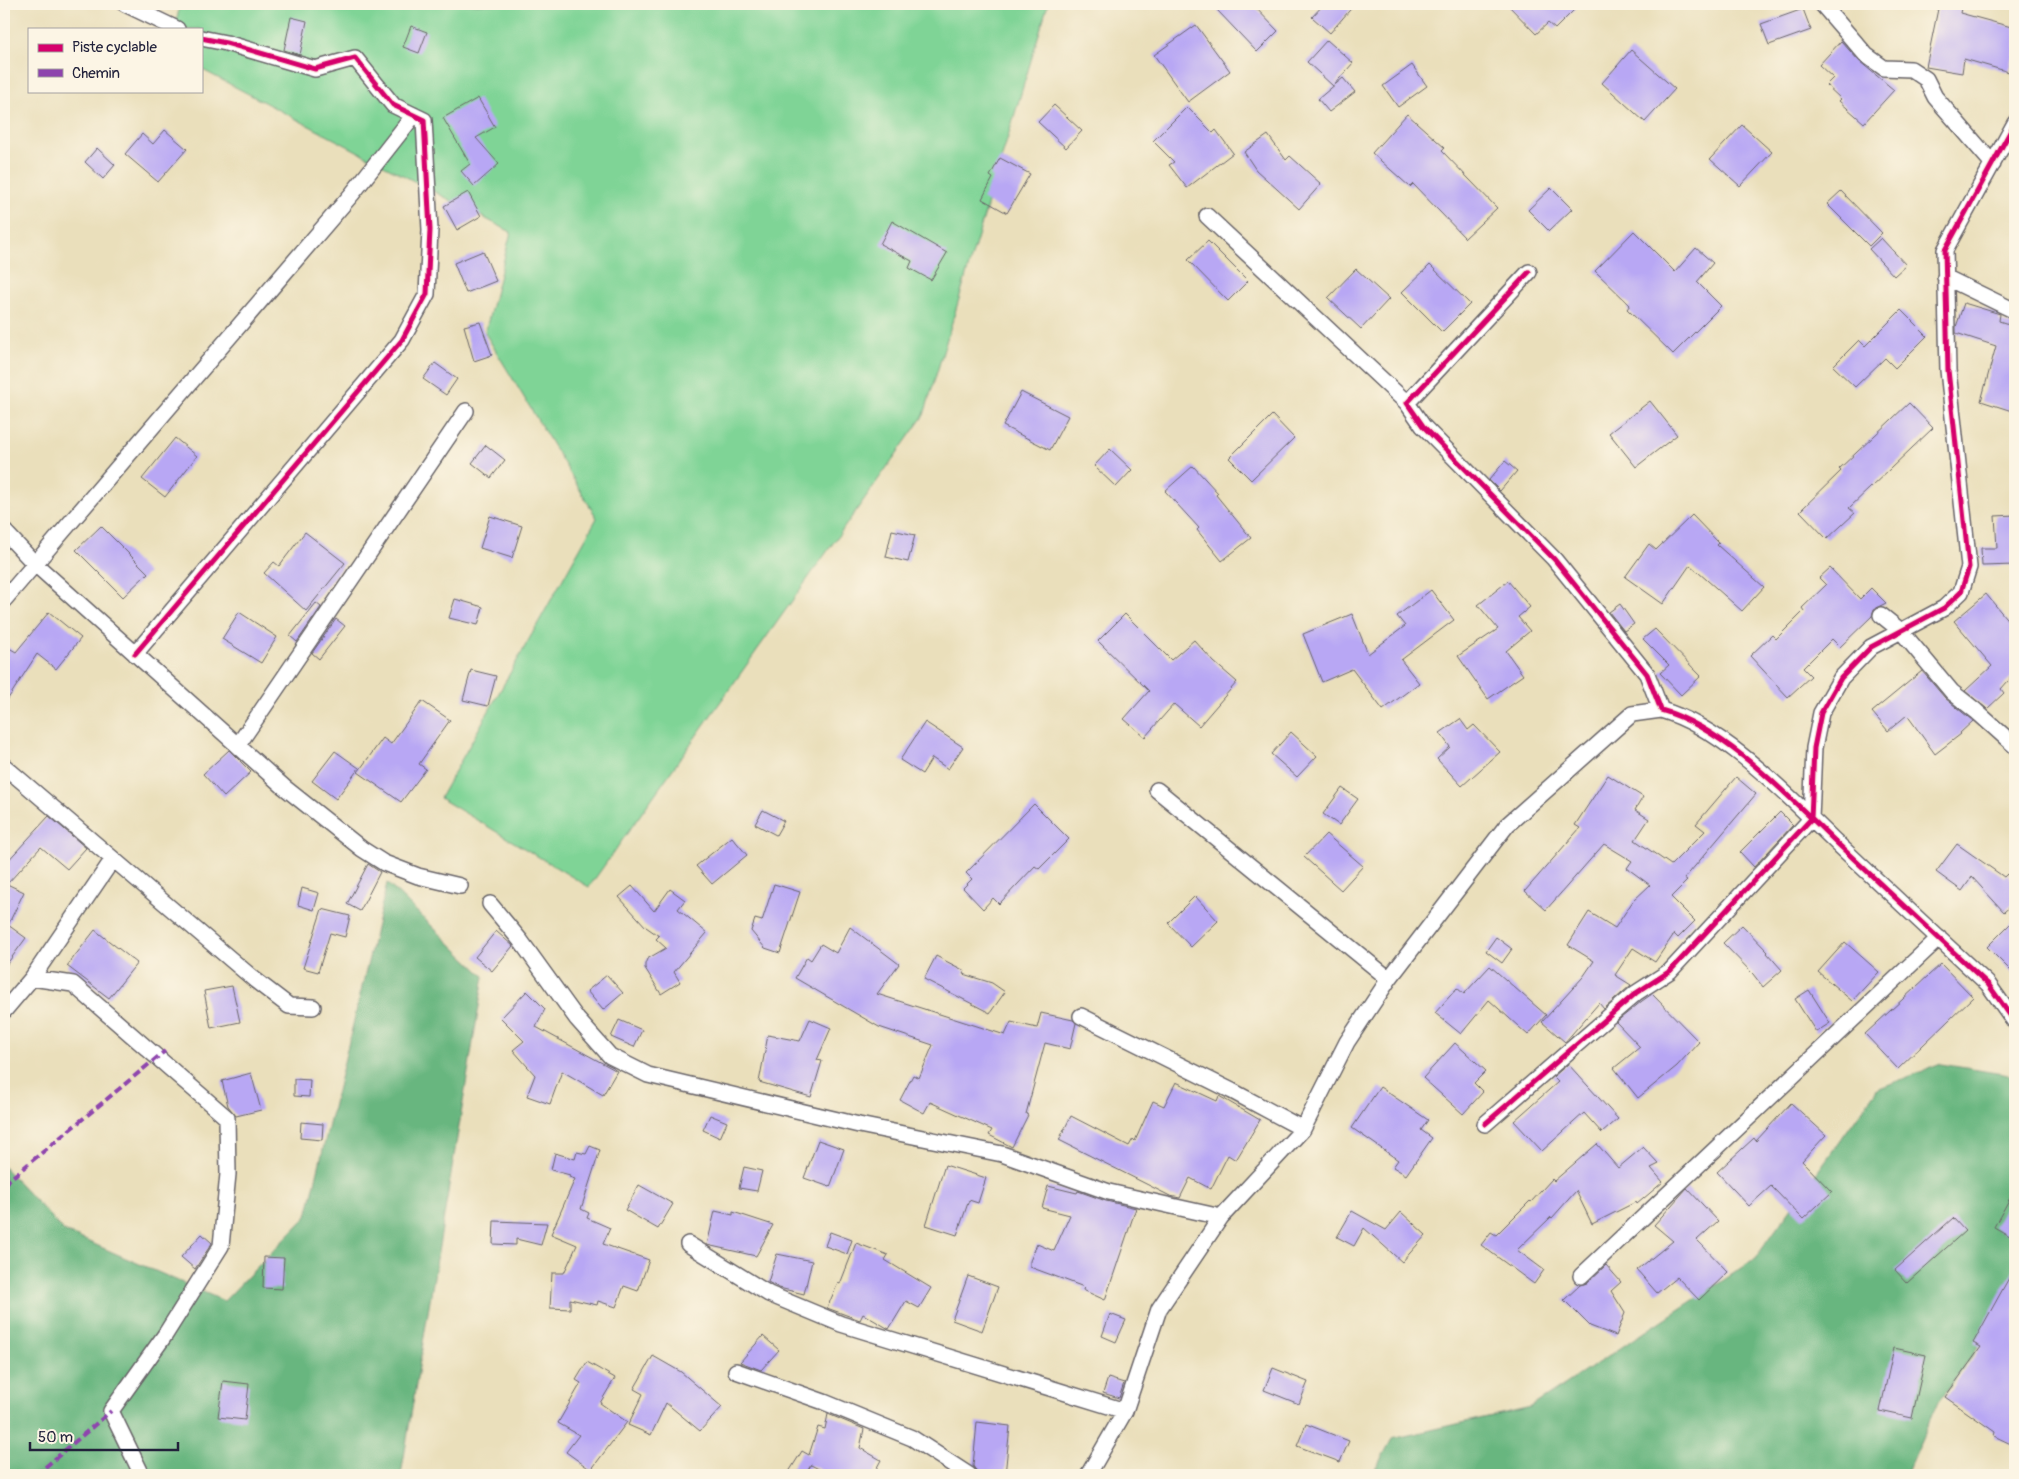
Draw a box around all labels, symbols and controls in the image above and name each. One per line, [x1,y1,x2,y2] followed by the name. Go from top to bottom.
[28,28,202,92] legend
[72,38,157,57] text: Piste cyclable
[72,64,120,83] text: Chemin
[30,1419,178,1451] scale bar
[38,1428,73,1447] text: 50 m

